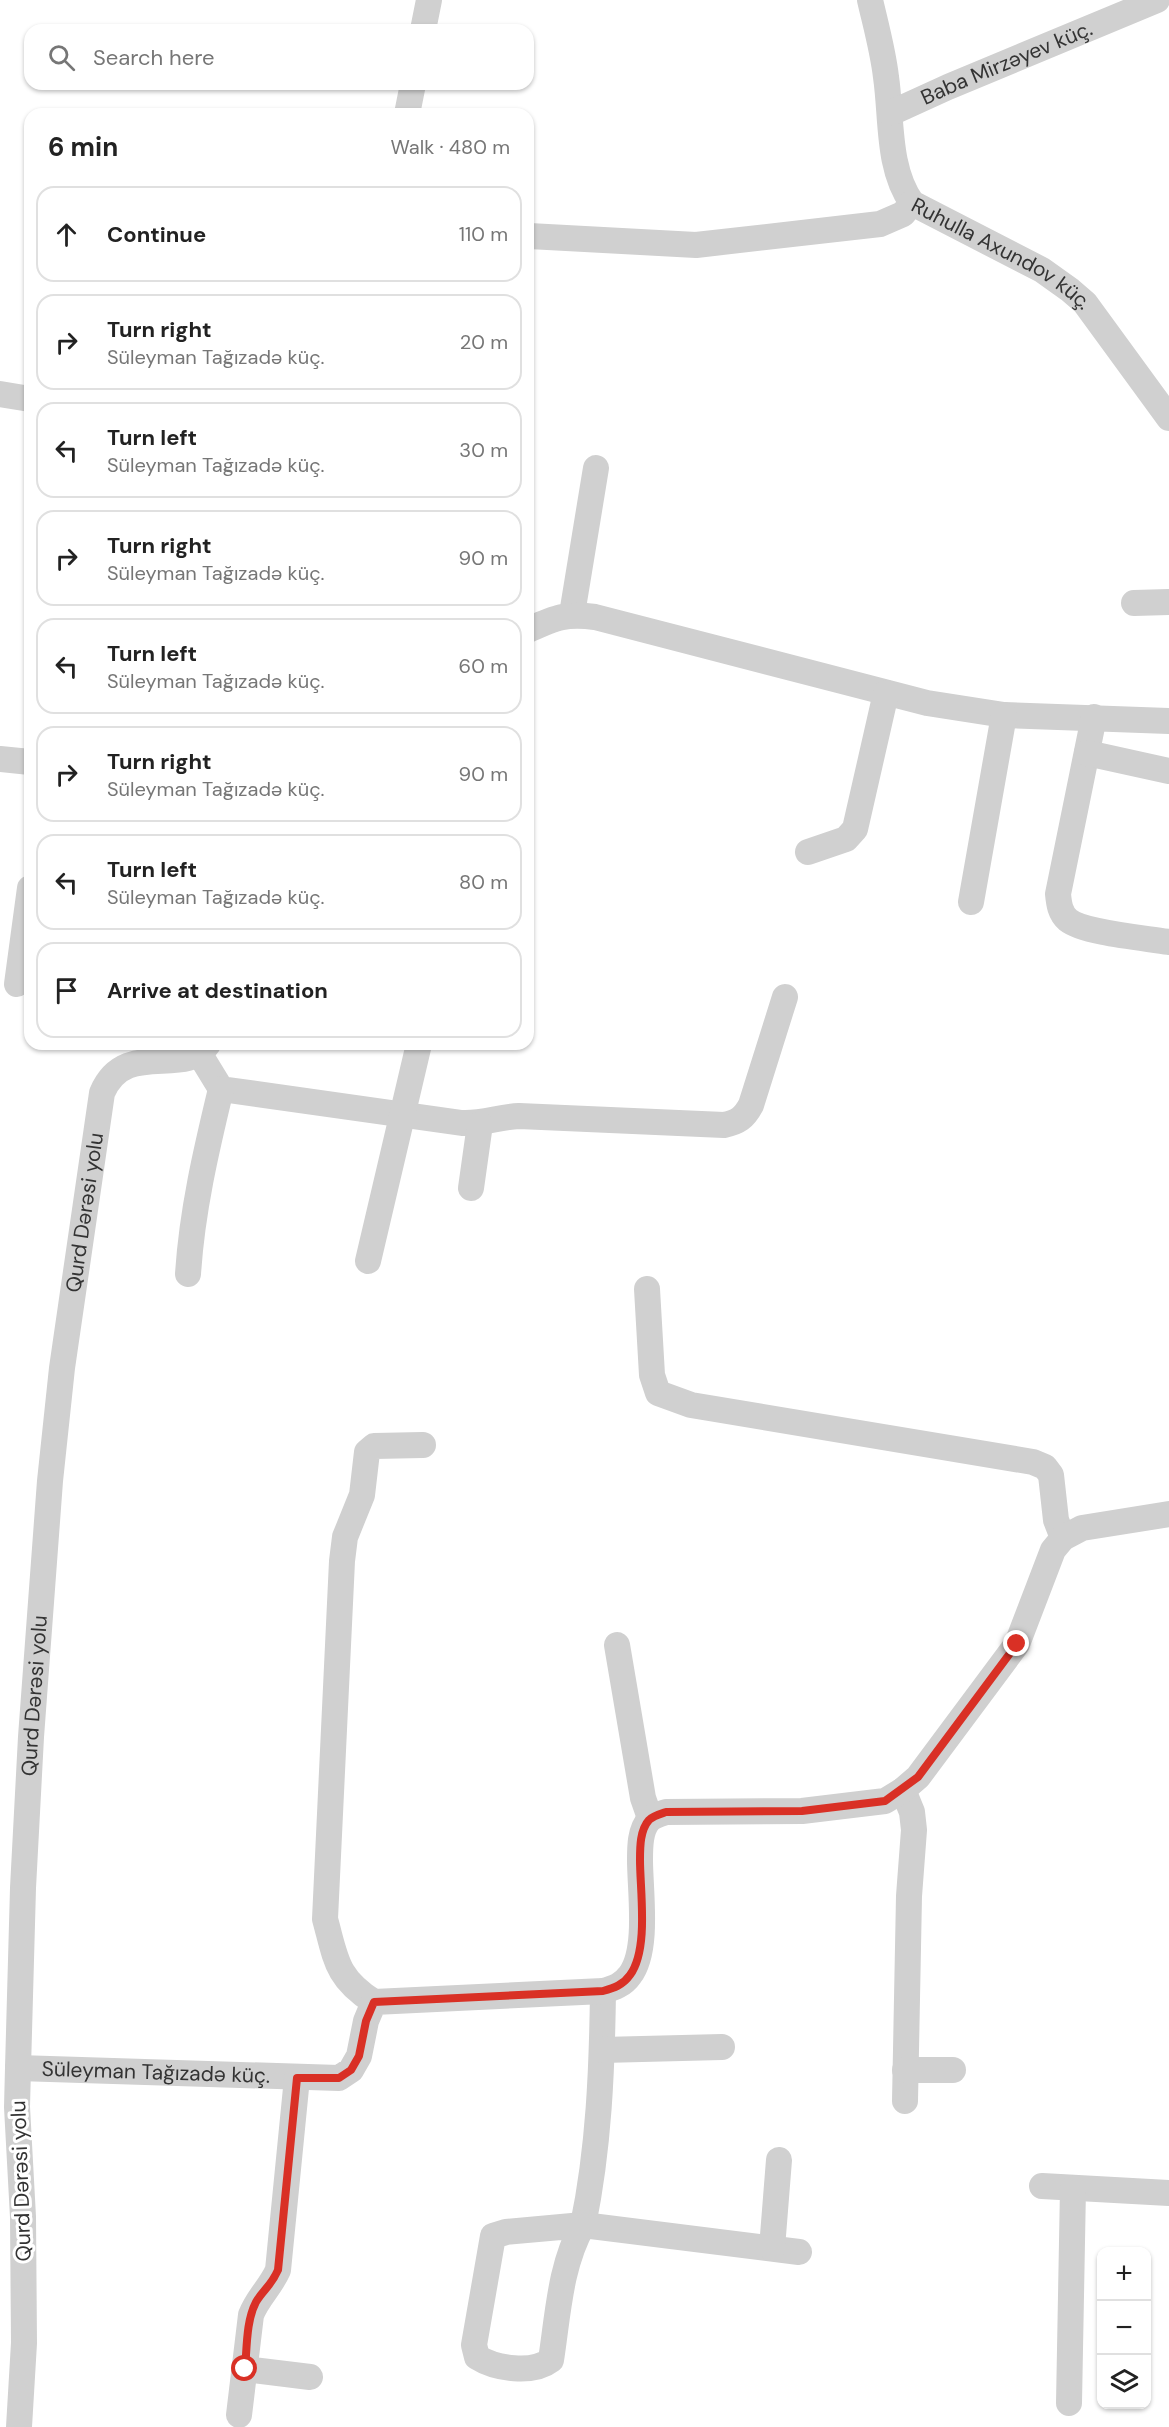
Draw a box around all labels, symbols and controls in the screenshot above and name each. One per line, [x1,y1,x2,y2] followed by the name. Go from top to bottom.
[916,14,1097,112] street label: Baba Mirzəyev küç.
[24,24,534,90] search box
[45,41,78,74] icon: search
[93,43,214,72] text: Search here
[48,130,118,164] text: 6 min
[390,134,510,160] text: Walk · 480 m
[907,191,1099,315] street label: Ruhulla Axundov küç.
[50,218,83,251] icon: ahead
[107,220,206,249] text: Continue
[459,221,508,247] text: 110 m
[107,315,212,344] text: Turn right
[50,326,83,359] icon: right
[460,329,508,355] text: 20 m
[107,344,325,370] text: Süleyman Tağızadə küç.
[107,423,197,452] text: Turn left
[50,434,83,467] icon: left
[459,437,508,463] text: 30 m
[107,452,325,478] text: Süleyman Tağızadə küç.
[107,531,212,560] text: Turn right
[50,542,83,575] icon: right
[459,545,508,571] text: 90 m
[107,560,325,586] text: Süleyman Tağızadə küç.
[107,639,197,668] text: Turn left
[50,650,83,683] icon: left
[459,653,508,679] text: 60 m
[107,668,325,694] text: Süleyman Tağızadə küç.
[107,747,212,776] text: Turn right
[50,758,83,791] icon: right
[459,761,508,787] text: 90 m
[107,776,325,802] text: Süleyman Tağızadə küç.
[107,855,197,884] text: Turn left
[50,866,83,899] icon: left
[459,869,508,895] text: 80 m
[107,884,325,910] text: Süleyman Tağızadə küç.
[50,974,83,1007] icon: arrive
[107,976,328,1005] text: Arrive at destination
[59,1131,110,1294] street label: Qurd Dərəsi yolu
[15,1614,54,1777] street label: Qurd Dərəsi yolu
[1003,1630,1029,1656] route end
[41,2055,271,2090] street label: Süleyman Tağızadə küç.
[4,2100,38,2262] street label: Qurd Dərəsi yolu
[1097,2247,1151,2409] map controls
[1097,2247,1151,2301] button: +
[1097,2301,1151,2355] button: −
[231,2355,257,2381] route start
[1097,2355,1151,2409] button: layers

